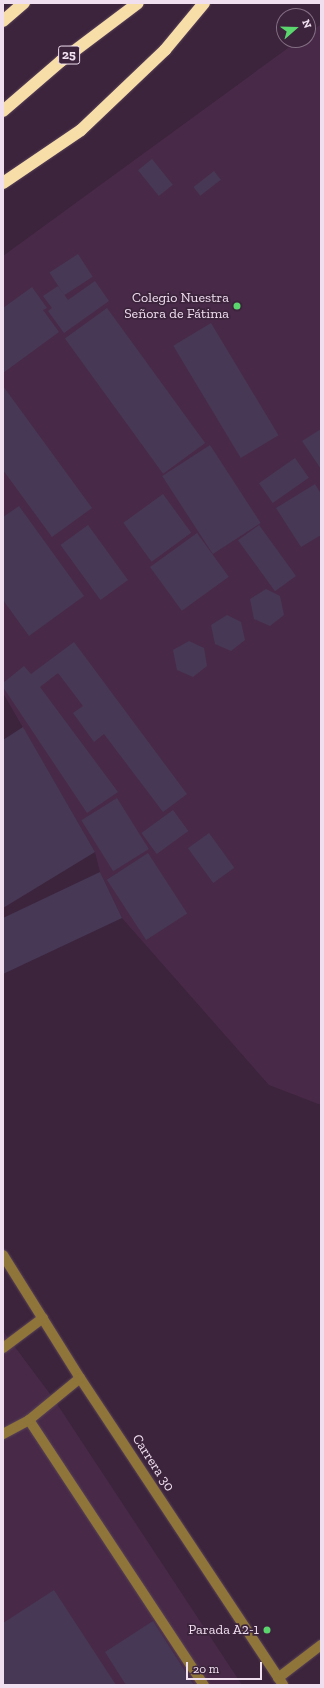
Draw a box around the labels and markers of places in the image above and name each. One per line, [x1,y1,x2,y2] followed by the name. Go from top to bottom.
[124,290,229,322] place label: Colegio Nuestra Señora de Fátima
[232,301,242,311] marker: Colegio Nuestra Señora de Fátima
[188,1622,259,1638] place label: Parada A2-1
[262,1625,272,1635] marker: Parada A2-1

